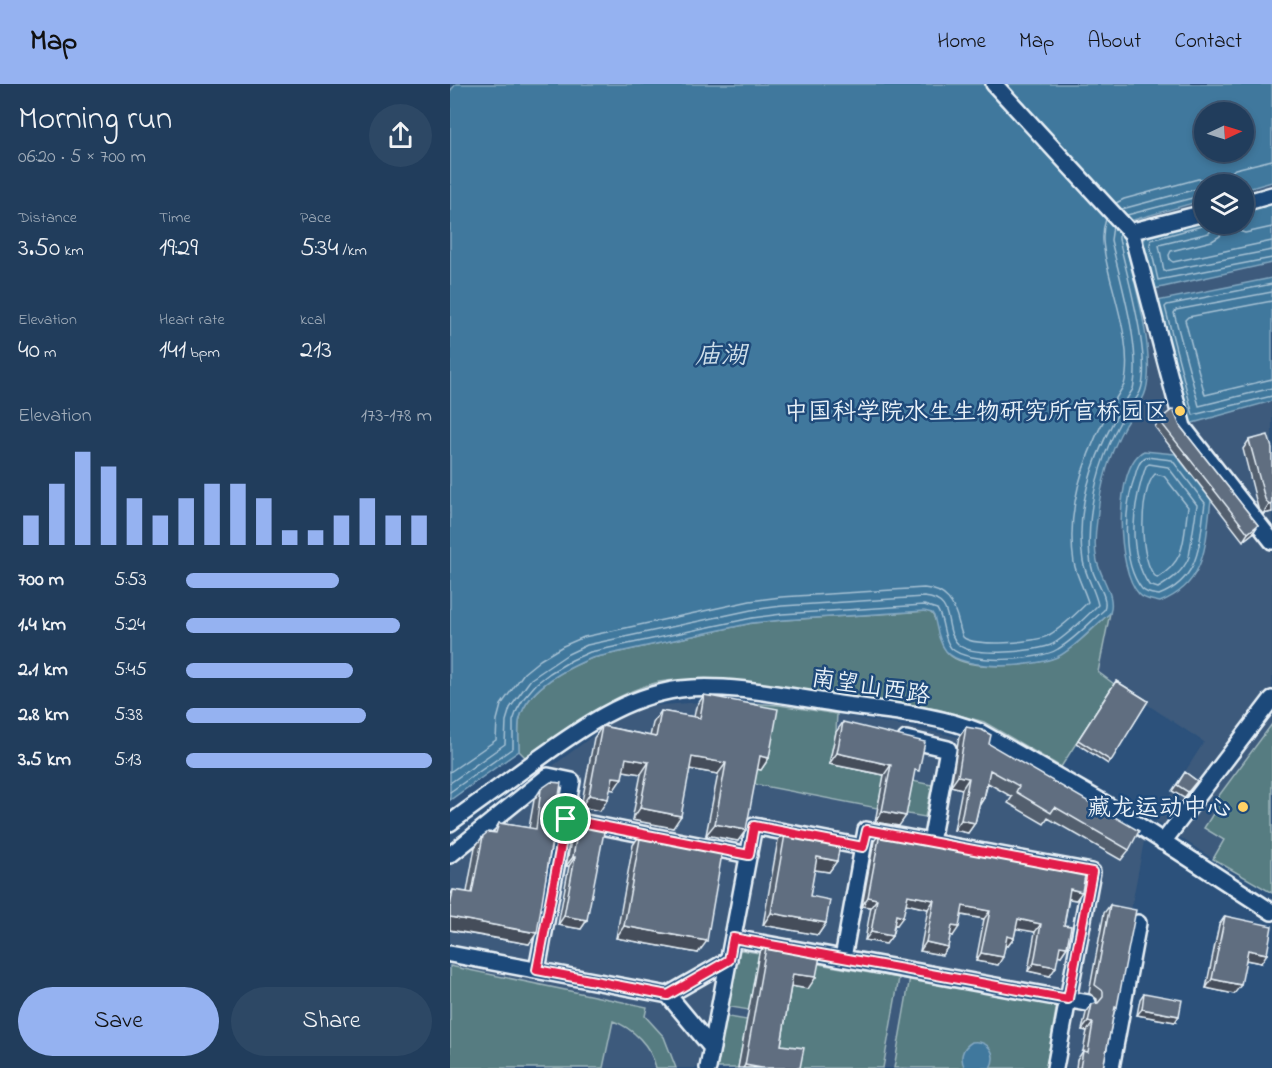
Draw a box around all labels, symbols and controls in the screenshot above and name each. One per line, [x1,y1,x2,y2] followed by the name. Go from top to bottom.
[30,22,77,63] text: Map
[937,27,986,57] text: Home
[1019,27,1054,57] text: Map
[1087,27,1141,57] text: About
[1174,27,1242,57] text: Contact
[18,96,172,144] text: Morning run
[1194,102,1254,162] north arrow
[1194,102,1254,234] map controls
[369,104,432,167] button: share
[18,143,146,172] text: 06:20 · 5 × 700 m
[1194,174,1254,234] button: layers
[18,206,77,230] text: Distance
[159,206,191,230] text: Time
[300,206,331,230] text: Pace
[18,230,60,268] text: 3.50
[159,230,198,268] text: 19:29
[300,230,339,268] text: 5:34
[60,239,84,263] text: km
[339,239,367,263] text: /km
[18,308,77,332] text: Elevation
[159,308,225,332] text: Heart rate
[300,308,325,332] text: kcal
[18,332,40,370] text: 40
[159,332,186,370] text: 141
[300,332,332,370] text: 213
[695,338,750,376] water label: 庙湖
[40,341,56,365] text: m
[186,341,220,365] text: bpm
[784,396,1168,431] place label: 中国科学院水生生物研究所官桥园区
[18,402,92,431] text: Elevation
[361,402,432,431] text: 173–178 m
[1173,404,1187,418] marker: 中国科学院水生生物研究所官桥园区
[18,566,64,595] text: 700 m
[114,566,147,595] text: 5:53
[18,611,66,640] text: 1.4 km
[114,611,145,640] text: 5:24
[18,656,68,685] text: 2.1 km
[114,656,147,685] text: 5:45
[809,662,933,715] street label: 南望山西路
[18,701,69,730] text: 2.8 km
[114,701,143,730] text: 5:38
[18,746,71,775] text: 3.5 km
[114,746,142,775] text: 5:13
[1087,792,1231,827] place label: 藏龙运动中心
[540,793,591,844] pin
[1236,800,1250,814] marker: 藏龙运动中心
[549,802,582,835] icon: arrive
[18,987,219,1056] button: Save
[231,987,432,1056] button: Share

